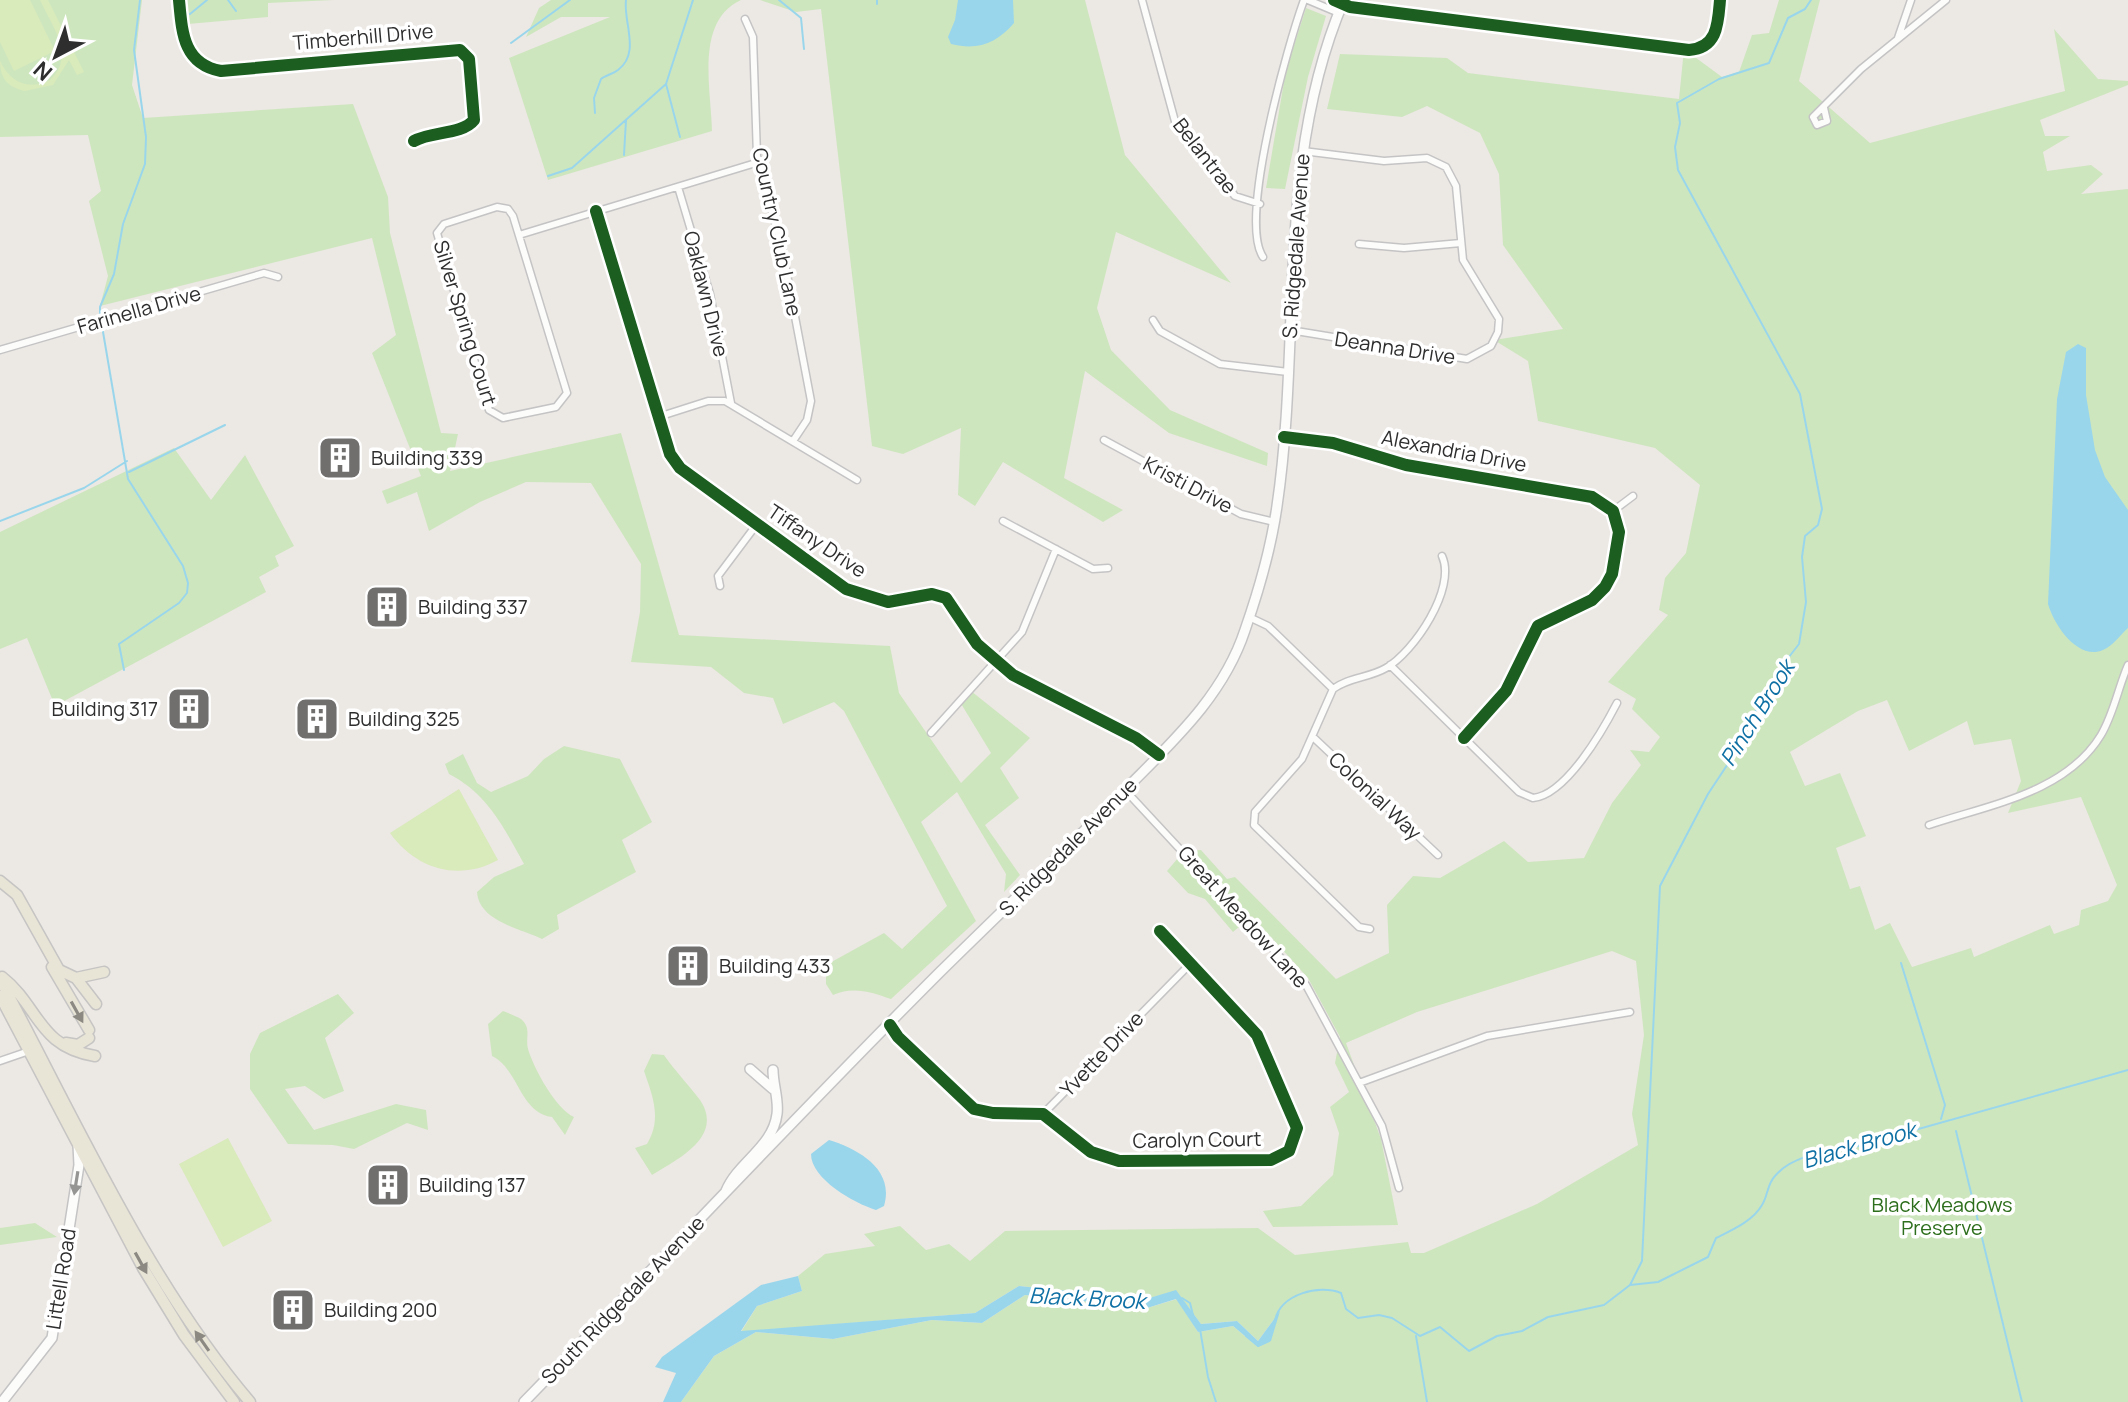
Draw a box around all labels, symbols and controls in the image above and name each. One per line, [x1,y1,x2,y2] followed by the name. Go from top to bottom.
[16,16,96,96] north arrow
[292,17,434,56] street label: Timberhill Drive
[27,55,59,88] text: N
[1167,112,1244,199] street label: Belantrae
[747,145,808,318] street label: Country Club Lane
[1276,153,1315,339] street label: S. Ridgedale Avenue
[678,228,735,360] street label: Oaklawn Drive
[428,237,503,409] street label: Silver Spring Court
[74,279,204,340] street label: Farinella Drive
[1333,325,1457,370] street label: Deanna Drive
[1379,423,1529,478] street label: Alexandria Drive
[316,434,364,482] building icon: Building 339
[371,444,483,471] place label: Building 339
[1139,450,1238,519] street label: Kristi Drive
[763,498,872,583] street label: Tiffany Drive
[363,583,411,631] building icon: Building 337
[418,593,528,620] place label: Building 337
[1713,652,1803,771] water label: Pinch Brook
[165,685,213,733] building icon: Building 317
[51,695,158,722] place label: Building 317
[293,695,341,743] building icon: Building 325
[348,705,460,732] place label: Building 325
[1323,746,1428,846] street label: Colonial Way
[993,772,1143,922] street label: S. Ridgedale Avenue
[1172,840,1314,994] street label: Great Meadow Lane
[664,942,712,990] building icon: Building 433
[719,952,831,979] place label: Building 433
[70,1001,84,1023] one-way arrow
[1054,1005,1149,1102] street label: Yvette Drive
[1799,1114,1922,1175] water label: Black Brook
[1132,1125,1262,1154] street label: Carolyn Court
[364,1161,412,1209] building icon: Building 137
[69,1171,82,1196] one-way arrow
[419,1171,526,1198] place label: Building 137
[1871,1191,2013,1241] park label: Black Meadows Preserve
[535,1210,710,1390] street label: South Ridgedale Avenue
[39,1226,82,1331] street label: Littell Road
[135,1252,148,1275] one-way arrow
[1028,1280,1149,1316] water label: Black Brook
[269,1286,317,1334] building icon: Building 200
[324,1296,438,1323] place label: Building 200
[195,1330,210,1351] one-way arrow

